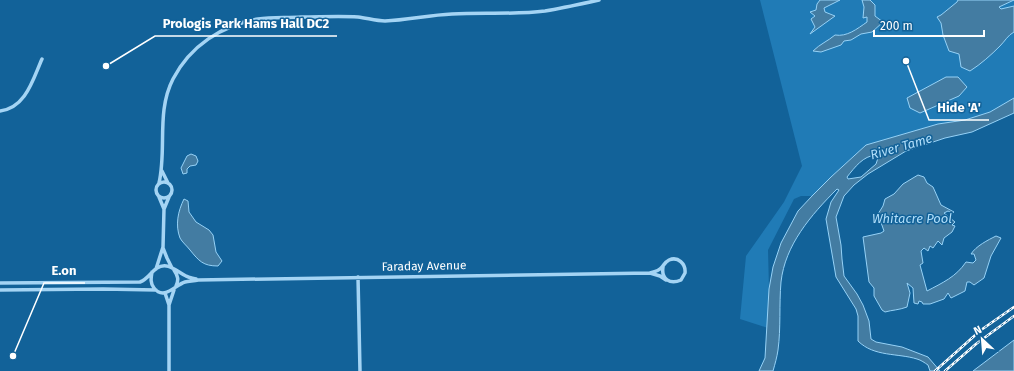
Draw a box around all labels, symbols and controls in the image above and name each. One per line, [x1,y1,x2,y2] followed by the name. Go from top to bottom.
[155,11,337,36] callout: Prologis Park Hams Hall DC2
[874,12,984,38] scale bar
[163,16,330,31] text: Prologis Park Hams Hall DC2
[880,19,913,33] text: 200 m
[929,95,989,120] callout: Hide 'A'
[937,100,981,115] text: Hide 'A'
[868,130,934,162] water label: River Tame
[872,211,952,226] water label: Whitacre Pool
[44,258,85,283] callout: E.on
[381,258,467,274] street label: Faraday Avenue
[52,263,76,278] text: E.on
[962,319,1002,359] north arrow
[972,323,984,338] text: N

